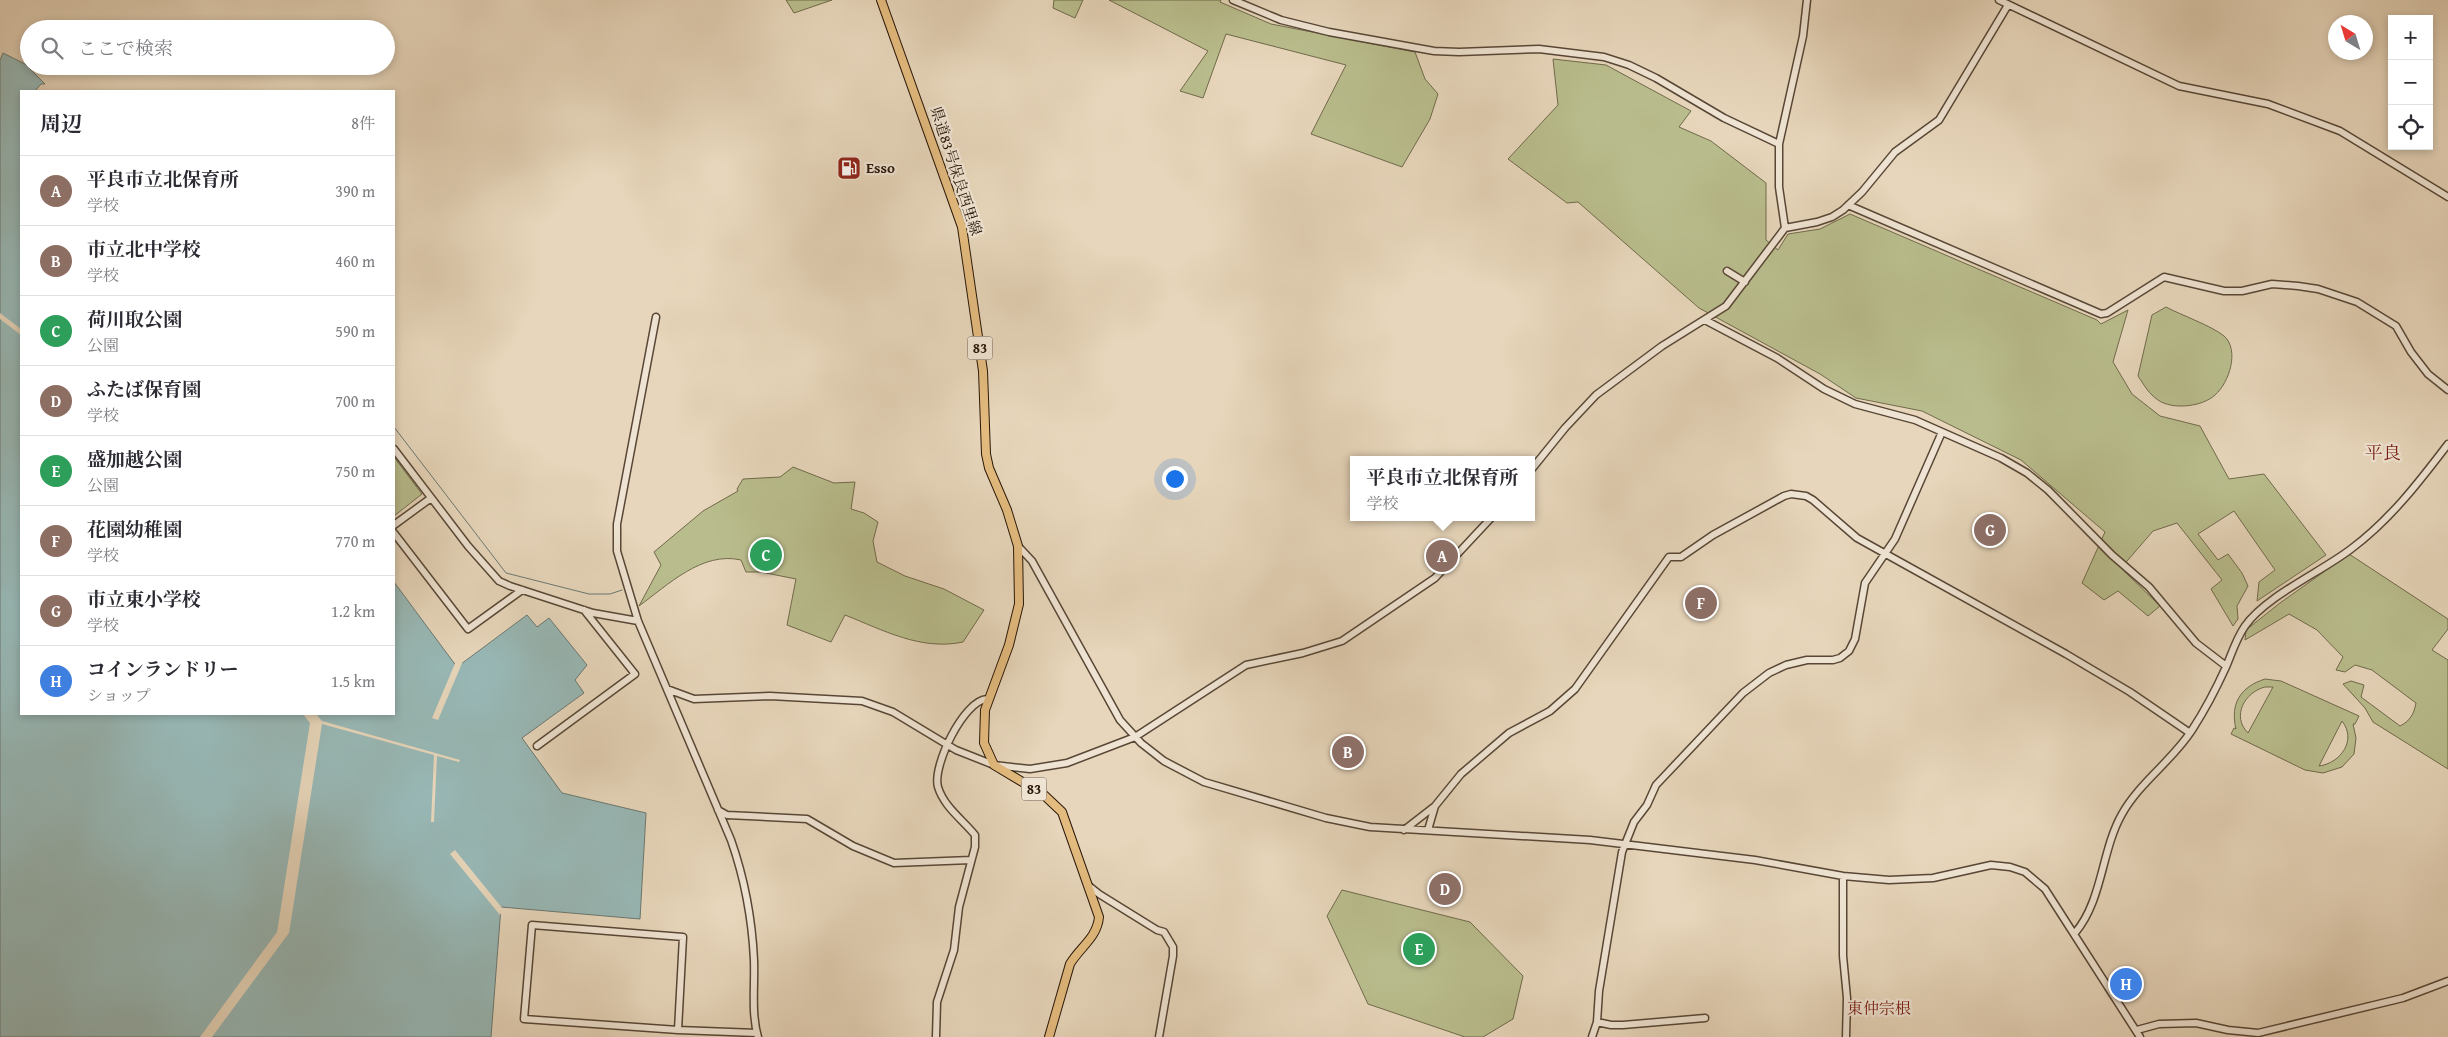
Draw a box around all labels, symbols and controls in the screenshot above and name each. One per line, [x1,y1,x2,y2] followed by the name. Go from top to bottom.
[2328,15,2373,60] north arrow
[2388,15,2433,150] map controls
[2388,15,2433,60] button: +
[20,20,395,75] search box
[38,34,66,62] icon: search
[78,34,173,62] text: ここで検索
[2388,60,2433,105] button: −
[926,104,987,238] street label: 県道83号保良西里線
[2388,105,2433,150] button: locate
[40,108,82,139] text: 周辺
[351,111,375,135] text: 8件
[836,155,862,181] fuel station icon: Esso
[866,157,895,178] place label: Esso
[87,165,239,193] text: 平良市立北保育所
[51,179,61,203] text: A
[335,179,375,203] text: 390 m
[87,193,119,217] text: 学校
[87,235,201,263] text: 市立北中学校
[51,249,61,273] text: B
[335,249,375,273] text: 460 m
[87,263,119,287] text: 学校
[87,305,182,333] text: 荷川取公園
[51,319,61,343] text: C
[335,319,375,343] text: 590 m
[87,333,119,357] text: 公園
[968,336,992,359] road number: 83
[87,375,201,403] text: ふたば保育園
[51,389,61,413] text: D
[335,389,375,413] text: 700 m
[87,403,119,427] text: 学校
[2365,439,2401,466] district label: 平良
[87,445,182,473] text: 盛加越公園
[1350,456,1535,521] popup
[52,459,60,483] text: E
[335,459,375,483] text: 750 m
[1366,463,1519,491] text: 平良市立北保育所
[1162,466,1188,492] your location
[87,473,119,497] text: 公園
[1366,491,1399,515] text: 学校
[1974,511,2006,549] pin: G
[87,515,182,543] text: 花園幼稚園
[52,529,60,553] text: F
[335,529,375,553] text: 770 m
[750,536,782,574] pin: C
[1426,537,1458,575] pin: A
[87,543,119,567] text: 学校
[1685,584,1717,622] pin: F
[87,585,201,613] text: 市立東小学校
[51,599,61,623] text: G
[331,599,375,623] text: 1.2 km
[87,613,119,637] text: 学校
[87,655,238,683] text: コインランドリー
[50,669,62,693] text: H
[331,669,375,693] text: 1.5 km
[87,683,151,707] text: ショップ
[1332,733,1364,771] pin: B
[1022,778,1046,801] road number: 83
[1429,870,1461,908] pin: D
[1403,930,1435,968] pin: E
[2110,965,2142,1003] pin: H
[1847,996,1911,1020] district label: 東仲宗根

